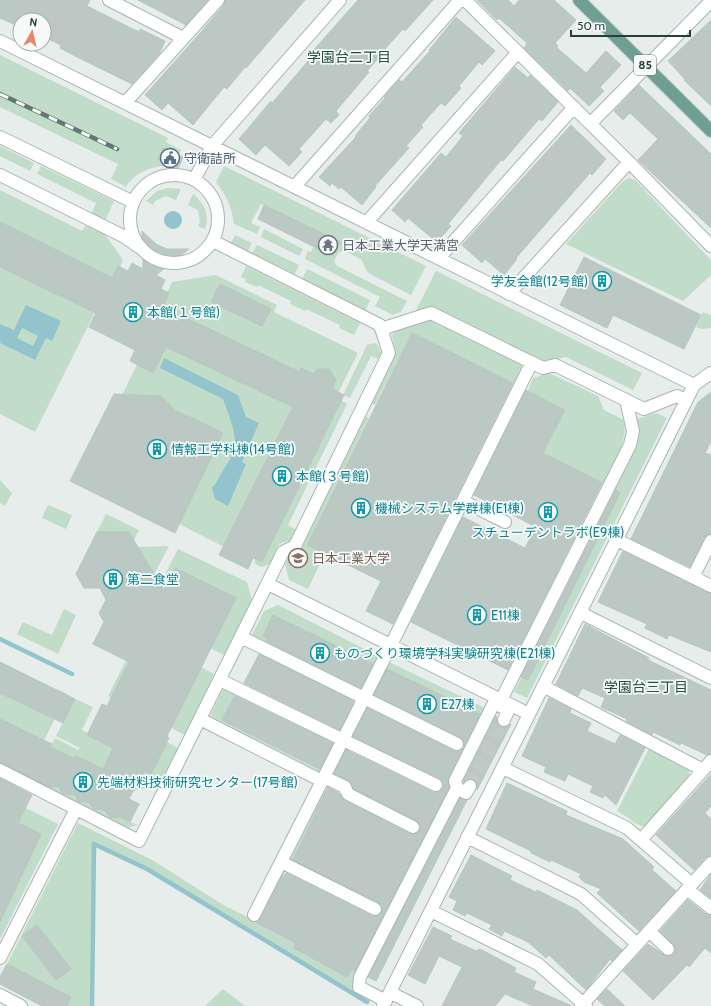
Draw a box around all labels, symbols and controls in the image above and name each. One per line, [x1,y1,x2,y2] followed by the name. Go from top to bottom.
[12,12,52,52] north arrow
[571,12,690,38] scale bar
[29,15,38,30] text: N
[577,18,605,33] text: 50 m
[307,48,391,66] district label: 学園台二丁目
[634,55,656,75] road number: 85
[159,147,181,169] public building icon: 守衛詰所
[184,150,236,166] place label: 守衛詰所
[317,234,339,256] temple icon: 日本工業大学天満宮
[342,237,459,253] place label: 日本工業大学天満宮
[591,270,613,292] building icon: 学友会館(12号館)
[491,273,588,289] place label: 学友会館(12号館)
[122,301,144,323] building icon: 本館(１号館)
[147,304,220,320] place label: 本館(１号館)
[146,438,168,460] building icon: 情報工学科棟(14号館)
[171,441,295,457] place label: 情報工学科棟(14号館)
[271,465,293,487] building icon: 本館(３号館)
[296,468,369,484] place label: 本館(３号館)
[350,497,372,519] building icon: 機械システム学群棟(E1棟)
[375,500,524,516] place label: 機械システム学群棟(E1棟)
[537,501,559,523] building icon: スチューデントラボ(E9棟)
[472,524,624,540] place label: スチューデントラボ(E9棟)
[287,547,309,569] school or university icon: 日本工業大学
[312,550,390,566] place label: 日本工業大学
[102,568,124,590] building icon: 第二食堂
[127,571,179,587] place label: 第二食堂
[466,604,488,626] building icon: E11棟
[491,607,520,623] place label: E11棟
[309,642,331,664] building icon: ものづくり環境学科実験研究棟(E21棟)
[334,645,555,661] place label: ものづくり環境学科実験研究棟(E21棟)
[604,678,688,696] district label: 学園台三丁目
[416,693,438,715] building icon: E27棟
[441,696,475,712] place label: E27棟
[72,771,94,793] building icon: 先端材料技術研究センター(17号館)
[97,774,298,790] place label: 先端材料技術研究センター(17号館)

